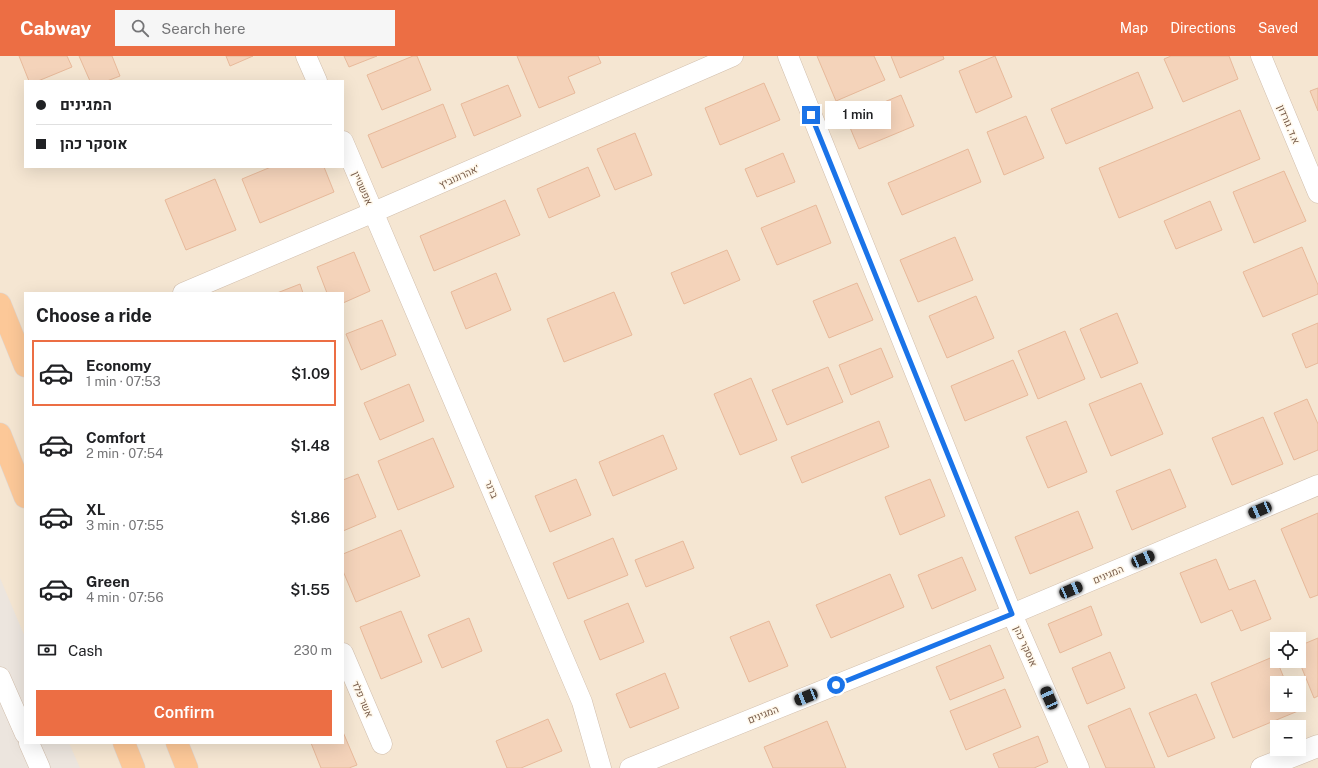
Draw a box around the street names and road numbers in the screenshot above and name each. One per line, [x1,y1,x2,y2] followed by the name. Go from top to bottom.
[1275,103,1303,145] street label: א.ד. גורדון
[437,162,481,190] street label: אהרונוביץ'
[350,169,376,207] street label: אפשטיין
[483,478,501,501] street label: ברנר
[1091,562,1125,586] street label: המגינים
[1012,624,1040,668] street label: אוסקר כהן
[350,679,376,719] street label: אשר פלד
[746,702,780,726] street label: המגינים

